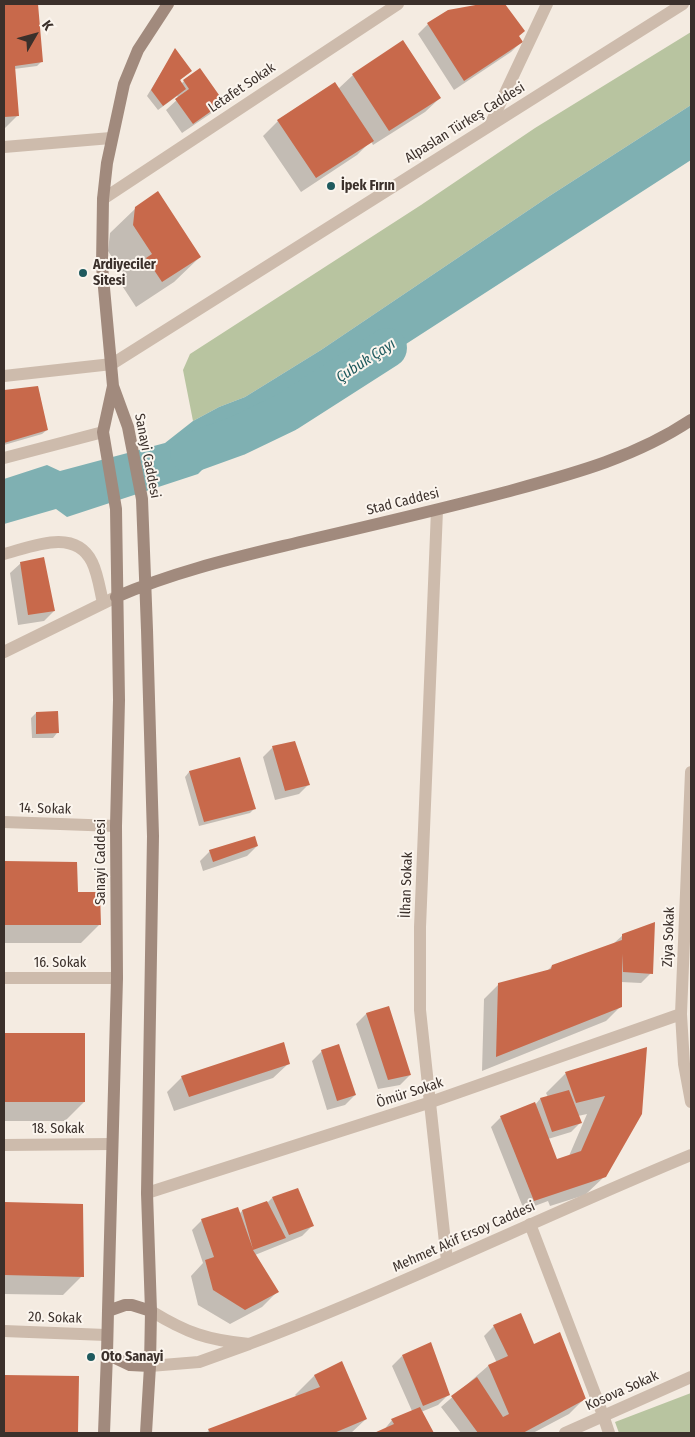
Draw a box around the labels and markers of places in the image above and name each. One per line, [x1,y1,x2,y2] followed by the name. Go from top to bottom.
[341,178,395,194] place label: İpek Fırın
[325,180,337,192] marker: İpek Fırın
[93,257,156,290] place label: Ardiyeciler Sitesi
[77,267,89,279] marker: Ardiyeciler Sitesi
[101,1349,163,1365] place label: Oto Sanayi
[85,1351,97,1363] marker: Oto Sanayi

